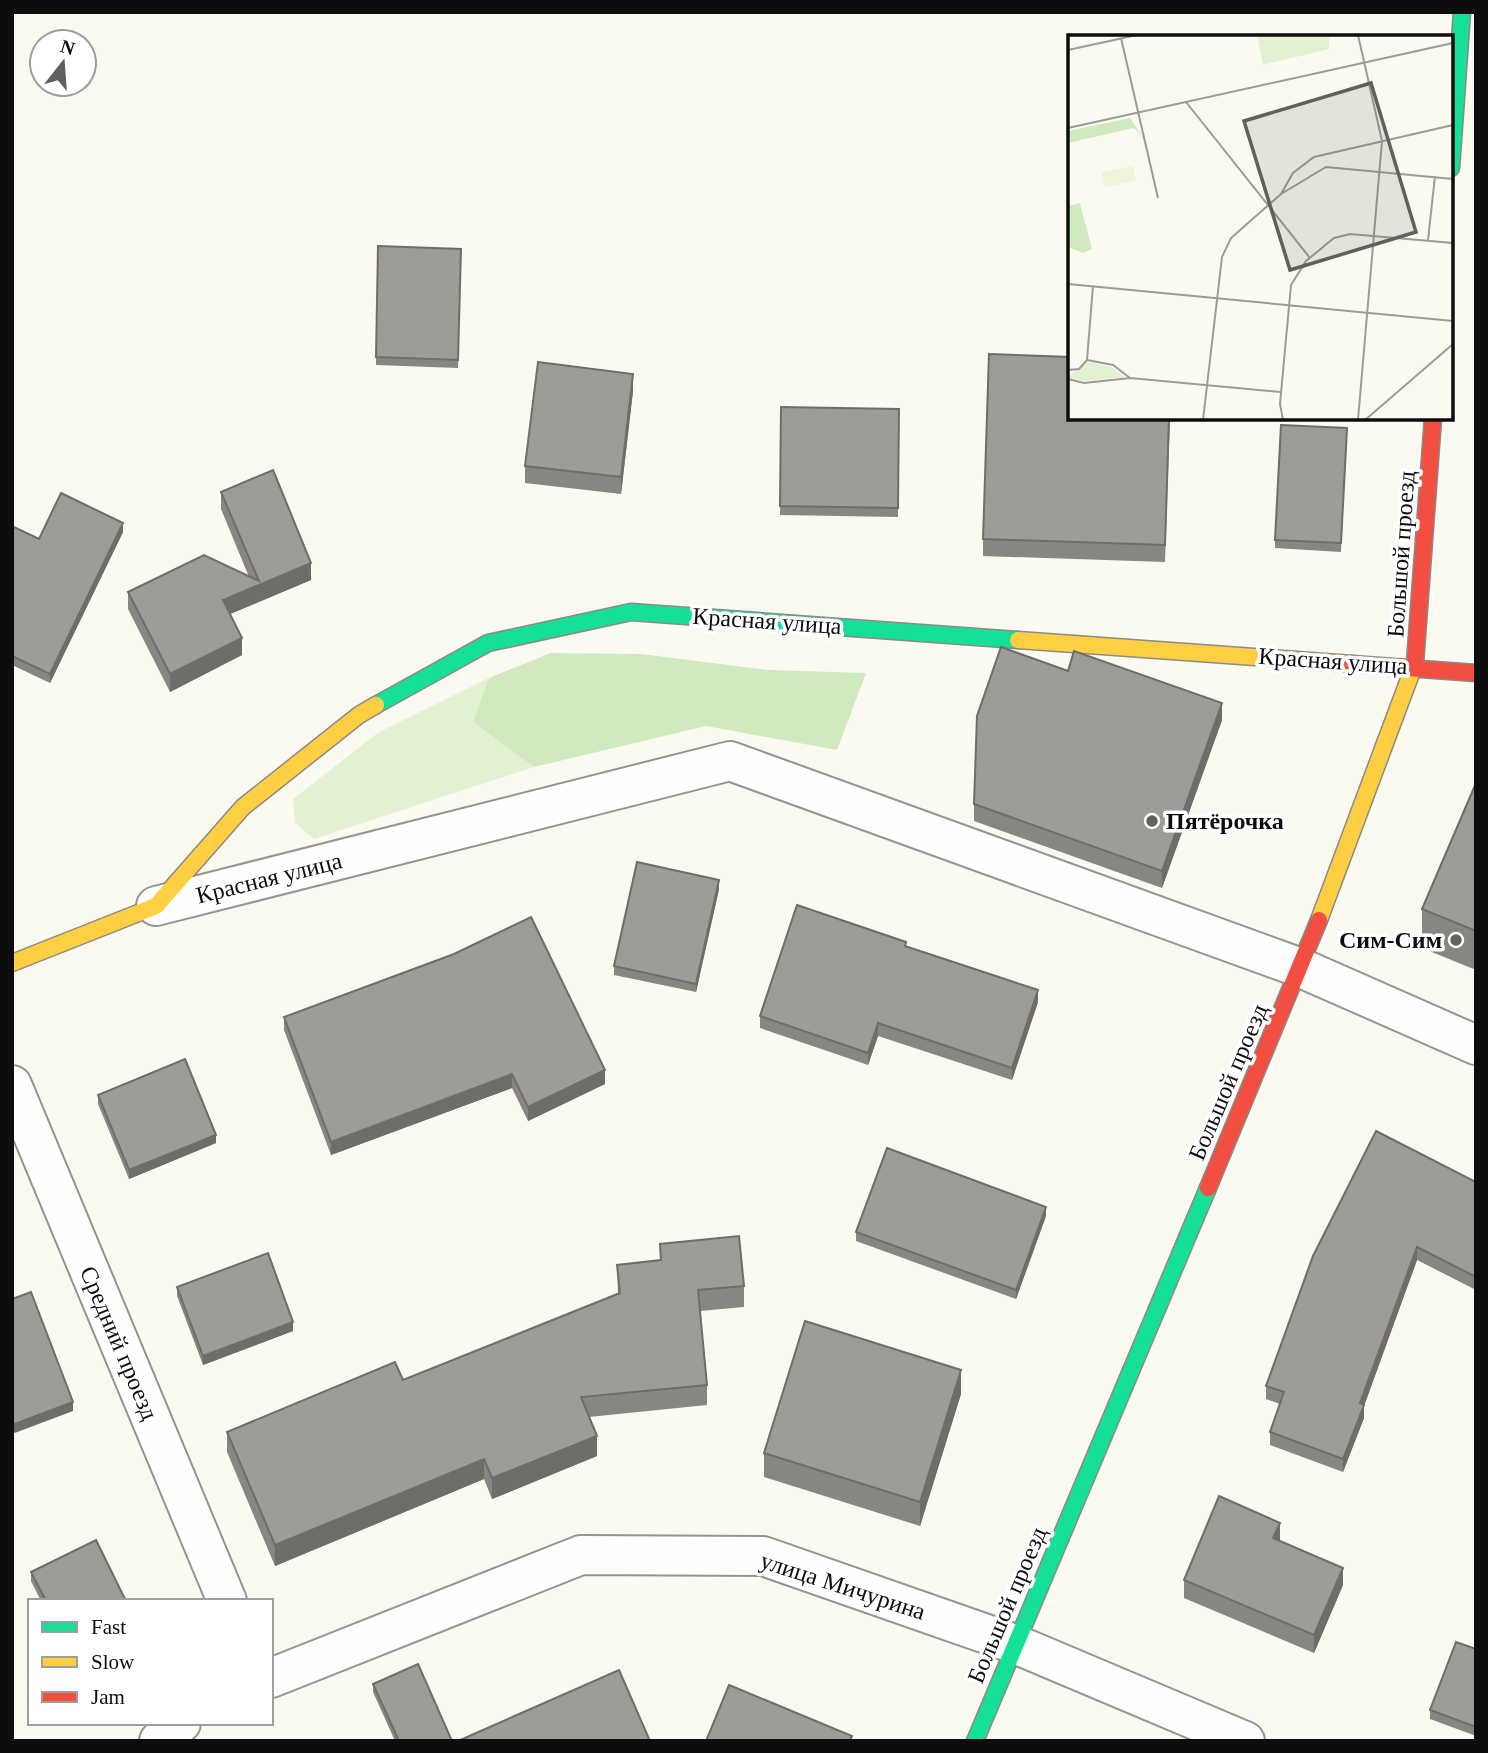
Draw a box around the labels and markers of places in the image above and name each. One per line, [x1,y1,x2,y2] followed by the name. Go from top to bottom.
[1166,808,1284,834] place label: Пятёрочка
[1144,813,1160,829] marker: Пятёрочка
[1339,927,1442,953] place label: Сим-Сим
[1448,932,1464,948] marker: Сим-Сим

